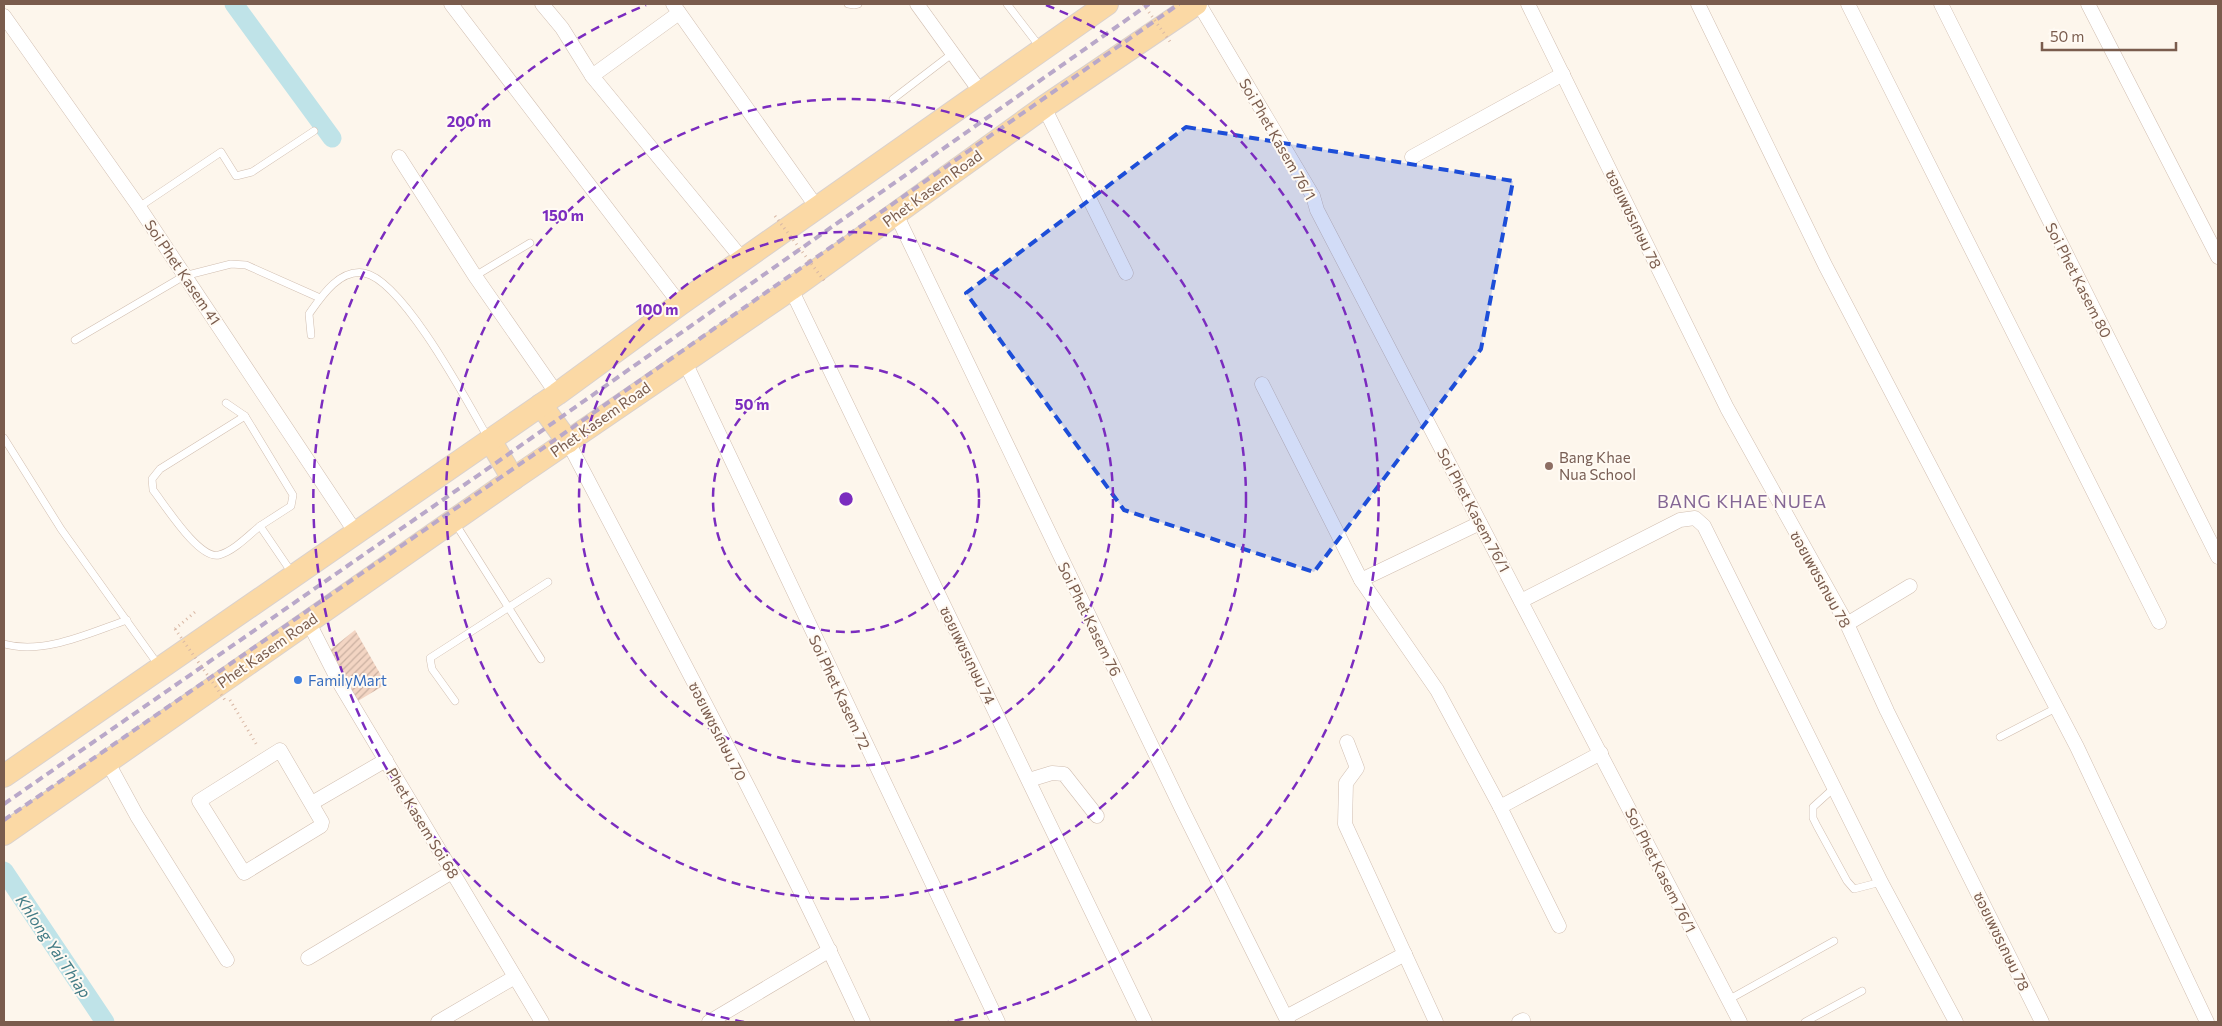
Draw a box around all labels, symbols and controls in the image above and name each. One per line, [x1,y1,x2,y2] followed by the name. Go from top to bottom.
[2042,20,2176,52] scale bar
[2050,27,2084,45] text: 50 m
[1236,75,1320,203] street label: Soi Phet Kasem 76/1
[447,112,491,130] text: 200 m
[879,146,985,230] street label: Phet Kasem Road
[1602,166,1666,272] street label: ซอยเพชรเกษม 78
[542,206,584,224] text: 150 m
[141,216,225,328] street label: Soi Phet Kasem 41
[2042,219,2116,341] street label: Soi Phet Kasem 80
[636,300,678,318] text: 100 m
[546,378,654,460] street label: Phet Kasem Road
[735,395,769,413] text: 50 m
[1434,445,1514,575] street label: Soi Phet Kasem 76/1
[1559,448,1636,483] place label: Bang Khae Nua School
[1543,460,1555,472] marker: Bang Khae Nua School
[837,490,855,508] centre of rings
[1657,490,1827,512] district label: BANG KHAE NUEA
[1787,527,1855,631] street label: ซอยเพชรเกษม 78
[1055,559,1125,679] street label: Soi Phet Kasem 76
[936,603,1000,707] street label: ซอยเพชรเกษม 74
[213,609,321,691] street label: Phet Kasem Road
[806,632,874,752] street label: Soi Phet Kasem 72
[308,671,387,689] place label: FamilyMart
[292,674,304,686] marker: FamilyMart
[685,678,751,784] street label: ซอยเพชรเกษม 70
[383,764,463,882] street label: Phet Kasem Soi 68
[1622,805,1700,935] street label: Soi Phet Kasem 76/1
[1970,888,2034,994] street label: ซอยเพชรเกษม 78
[13,891,95,1001] water label: Khlong Yai Thiap

